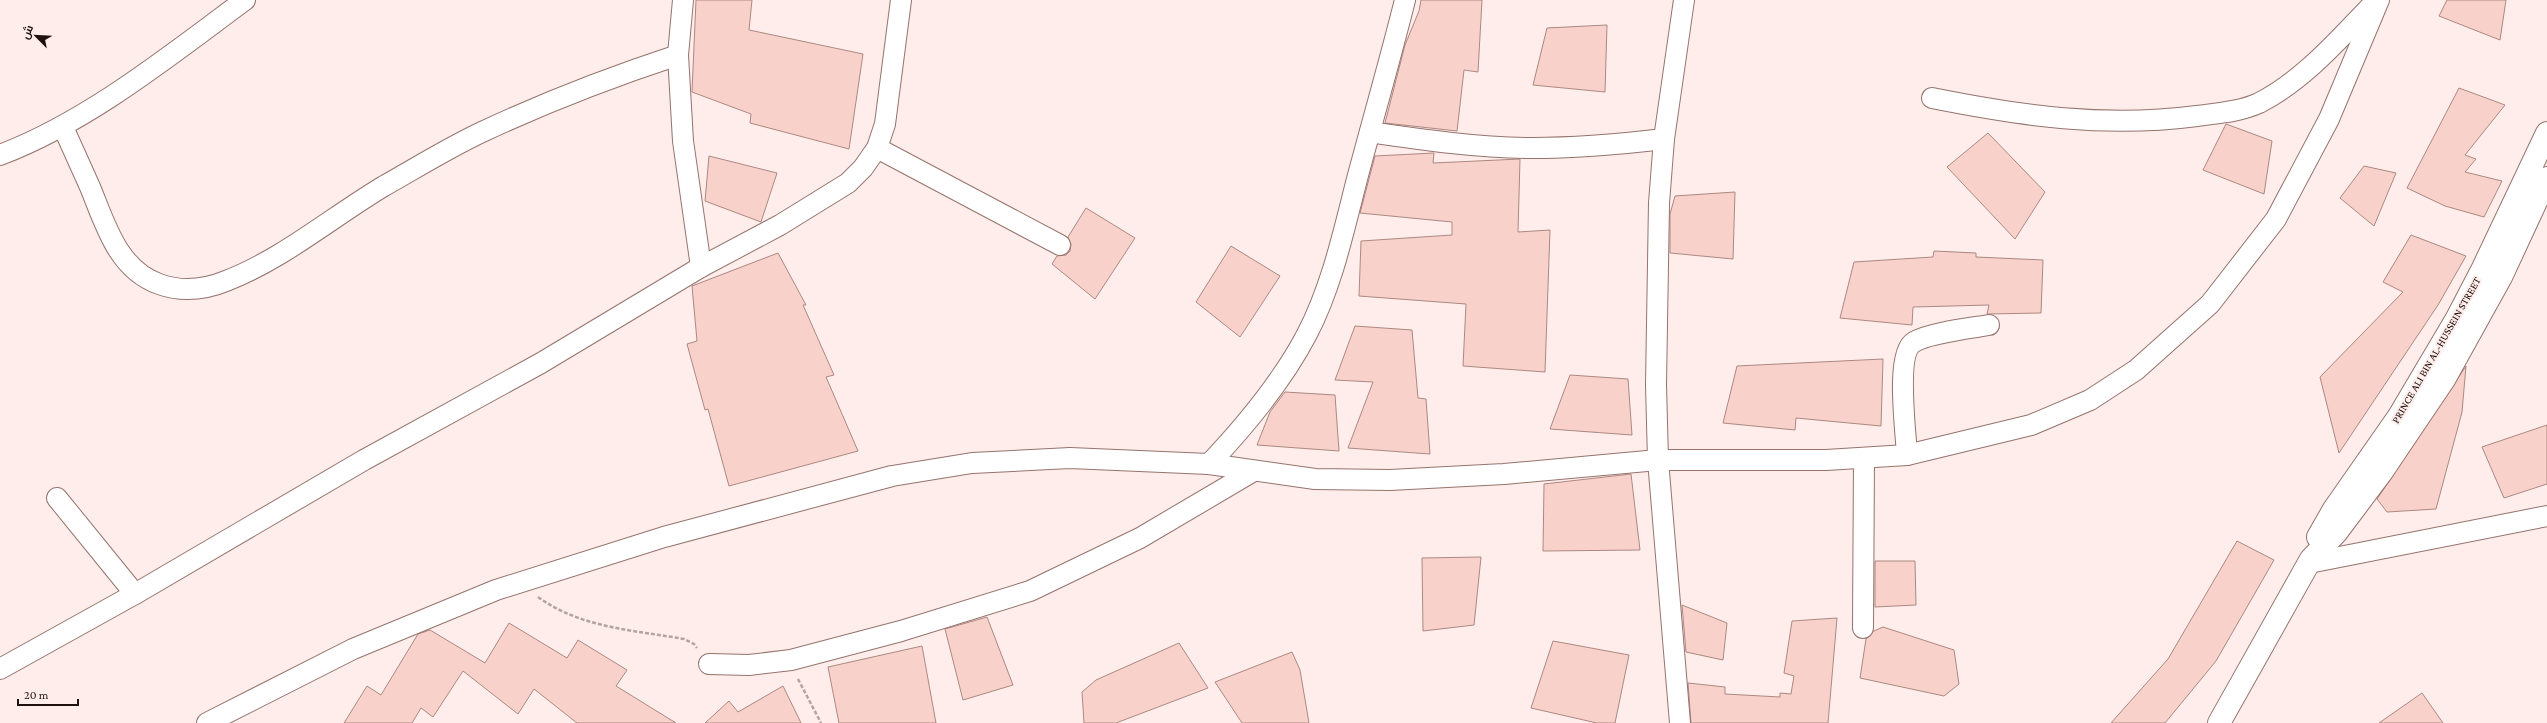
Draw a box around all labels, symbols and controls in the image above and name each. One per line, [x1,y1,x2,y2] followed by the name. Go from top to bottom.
[16,16,56,56] north arrow
[19,23,36,41] text: ش
[2389,275,2483,425] street label: PRINCE ALI BIN AL-HUSSEIN STREET
[18,681,78,707] scale bar
[24,688,49,702] text: 20 m

